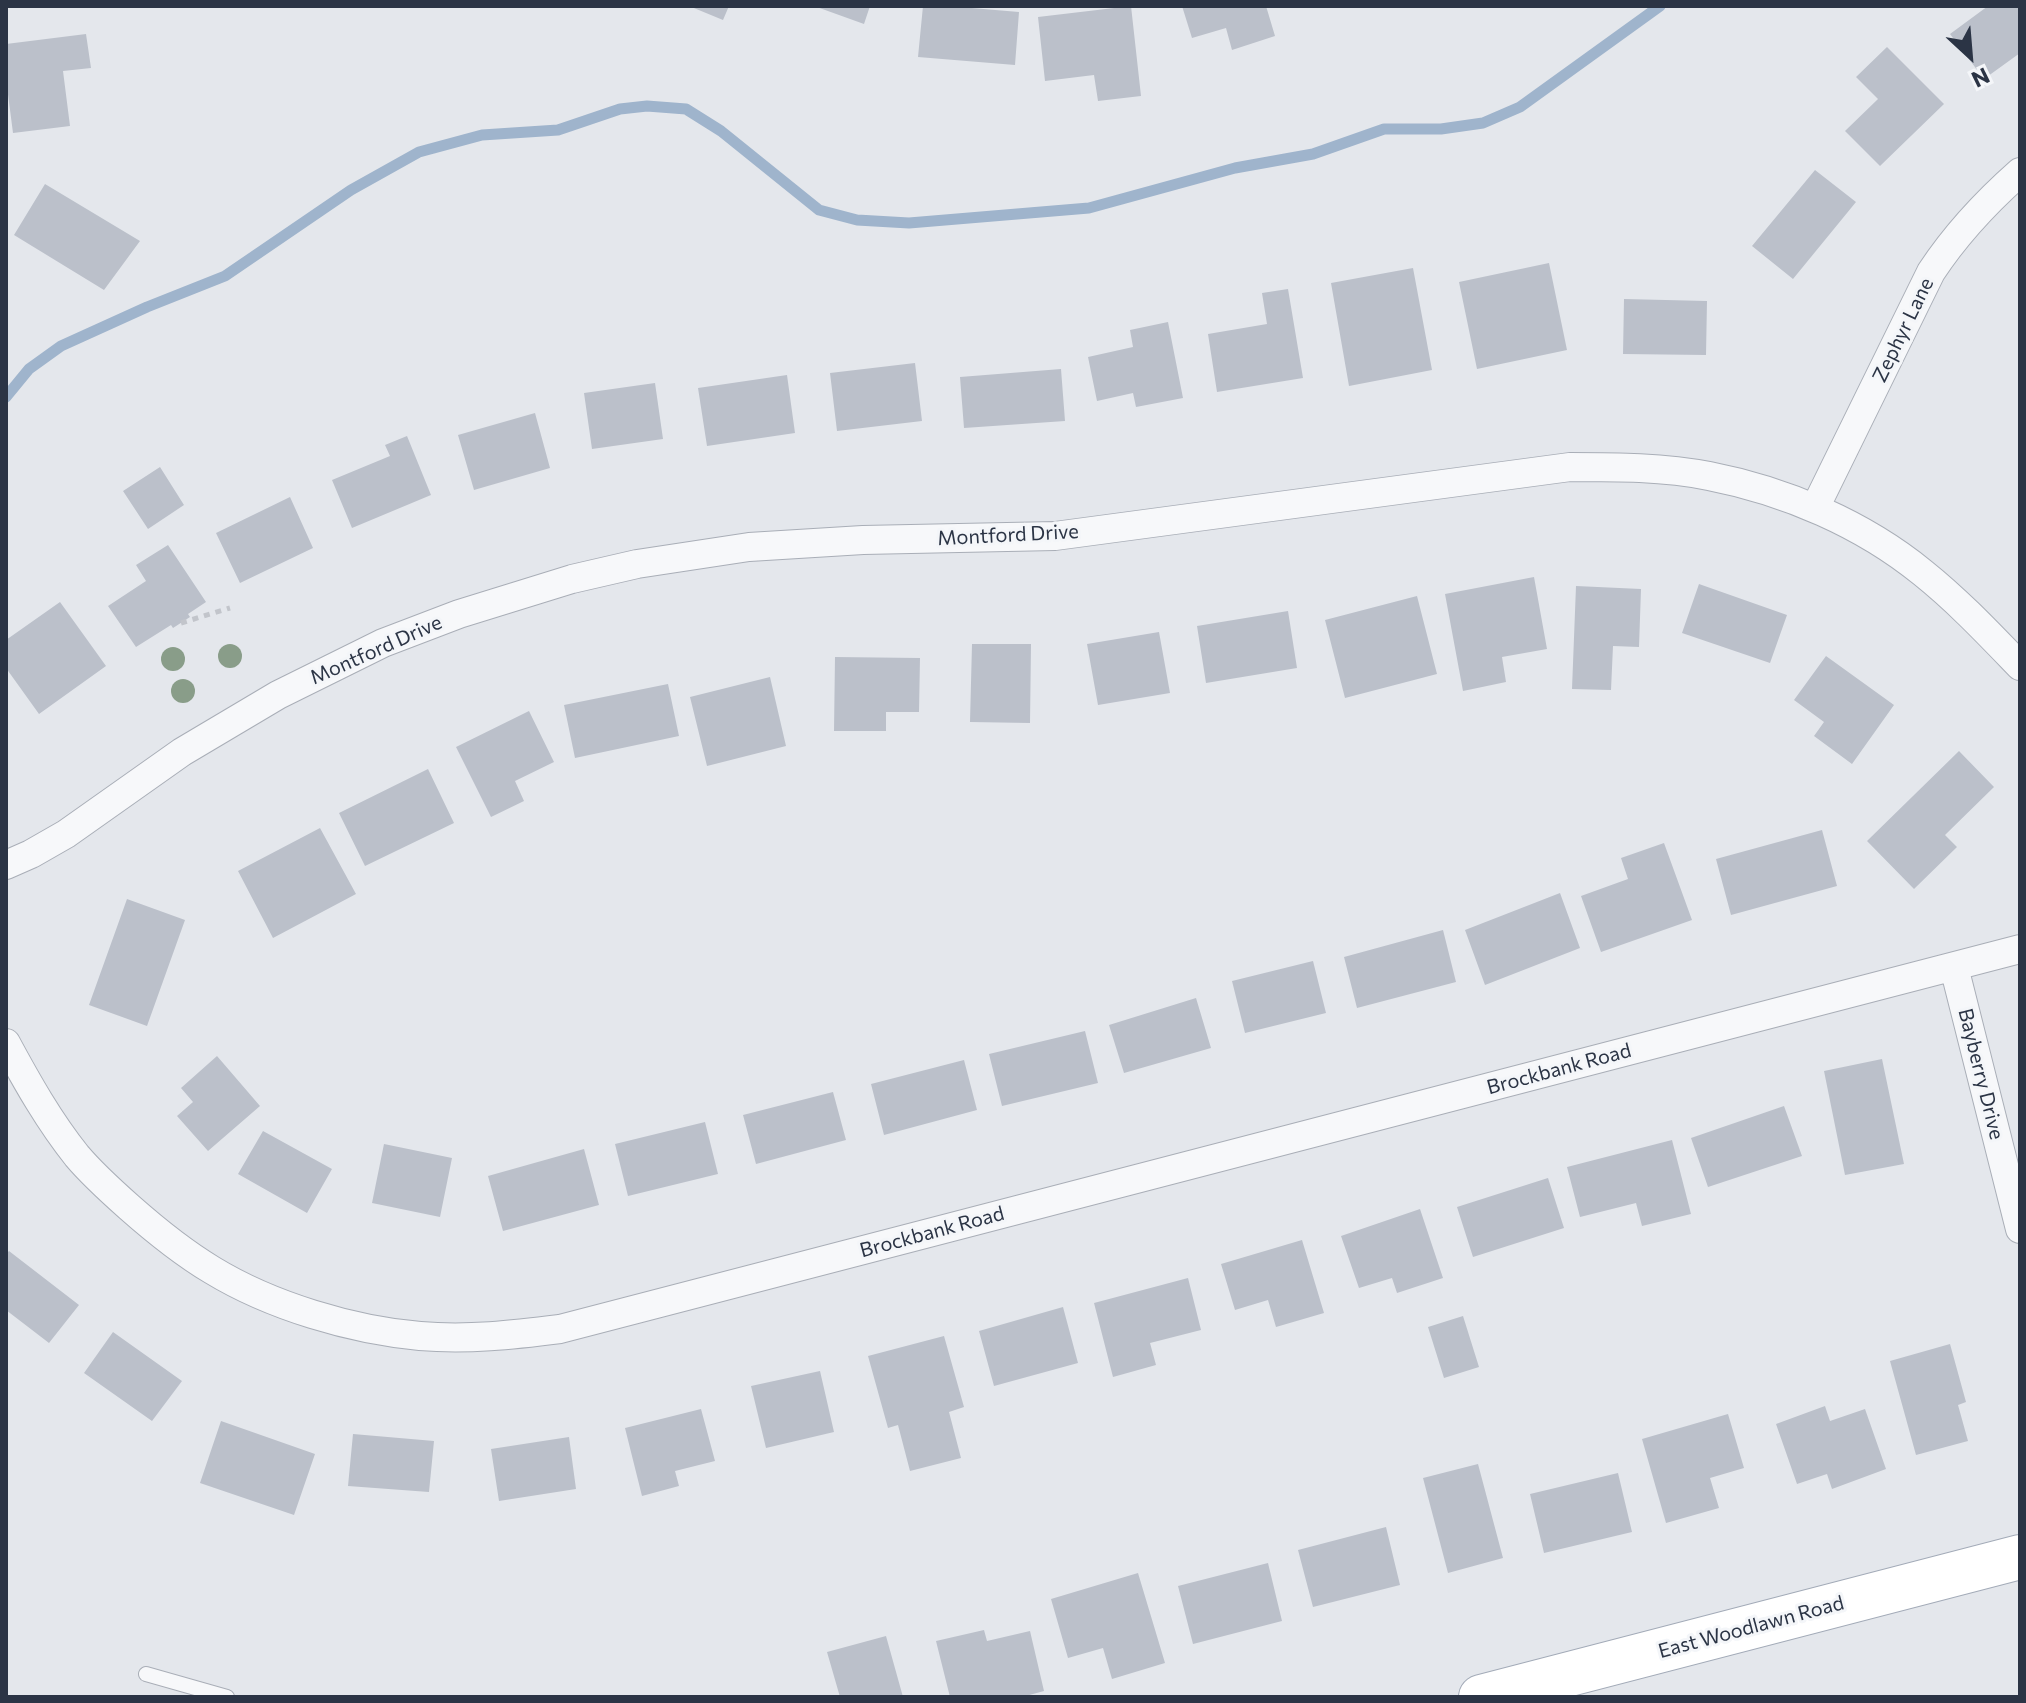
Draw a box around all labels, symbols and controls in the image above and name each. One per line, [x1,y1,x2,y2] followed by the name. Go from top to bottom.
[1930,16,2010,96] north arrow
[1967,62,1994,94] text: N
[1867,274,1939,386] street label: Zephyr Lane
[937,519,1079,551] street label: Montford Drive
[307,610,445,690] street label: Montford Drive
[1953,1006,2009,1142] street label: Bayberry Drive
[1484,1038,1634,1100] street label: Brockbank Road
[857,1201,1007,1263] street label: Brockbank Road
[1656,1591,1846,1663] street label: East Woodlawn Road

